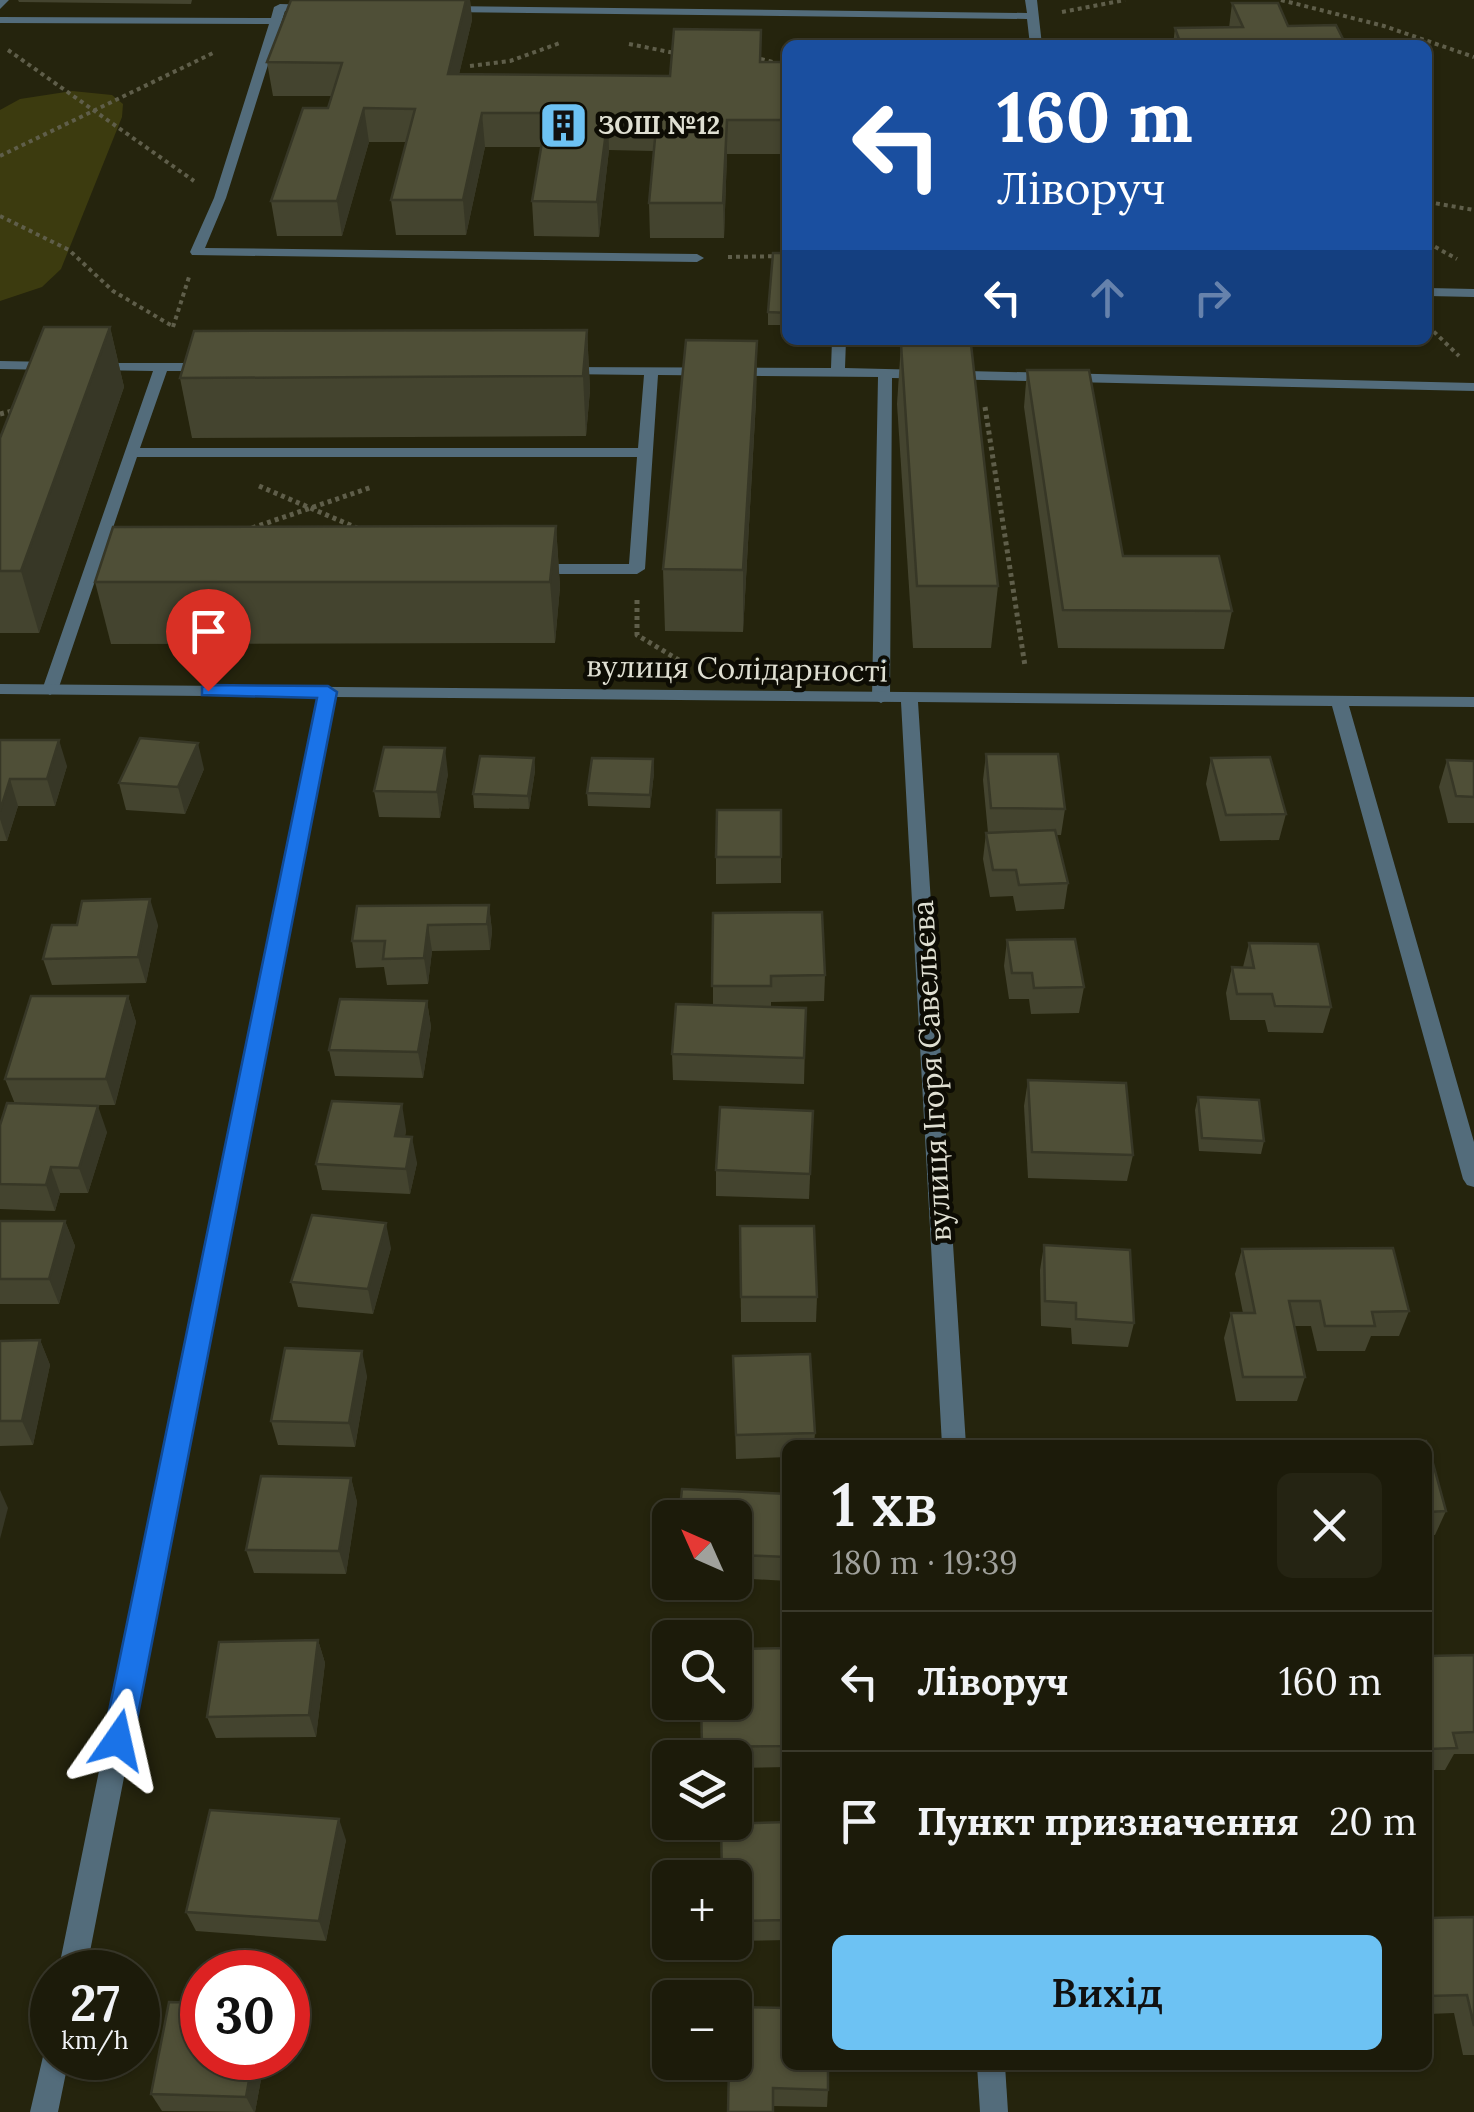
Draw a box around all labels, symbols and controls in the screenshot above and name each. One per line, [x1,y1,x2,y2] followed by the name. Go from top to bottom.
[997,72,1193,161] text: 160 m
[832,80,962,210] icon: left
[537,99,589,151] building icon: ЗОШ №12
[598,109,720,141] place label: ЗОШ №12
[997,159,1166,216] text: Ліворуч
[975,270,1030,325] icon: left
[1080,270,1135,325] icon: ahead
[1185,270,1240,325] icon: right
[166,589,251,692] pin
[181,604,236,659] icon: arrive
[586,646,888,691] street label: вулиця Солідарності
[903,899,960,1243] street label: вулиця Ігоря Савельєва
[832,1466,937,1542] text: 1 хв
[1277,1473,1382,1578] button: close
[652,1500,752,1600] north arrow
[652,1500,752,2080] map controls
[832,1542,1018,1583] text: 180 m · 19:39
[652,1620,752,1720] button: search
[832,1654,887,1709] icon: left
[917,1657,1069,1705] text: Ліворуч
[1279,1657,1382,1705] text: 160 m
[66,1688,170,1792] position arrow
[652,1740,752,1840] button: layers
[832,1794,887,1849] icon: arrive
[917,1797,1299,1845] text: Пункт призначення
[1329,1797,1417,1845] text: 20 m
[652,1860,752,1960] button: +
[832,1935,1382,2050] button: Вихід
[180,1950,310,2080] speed limit sign: 30
[70,1971,120,2035] text: 27
[652,1980,752,2080] button: −
[61,2024,129,2056] text: km/h

